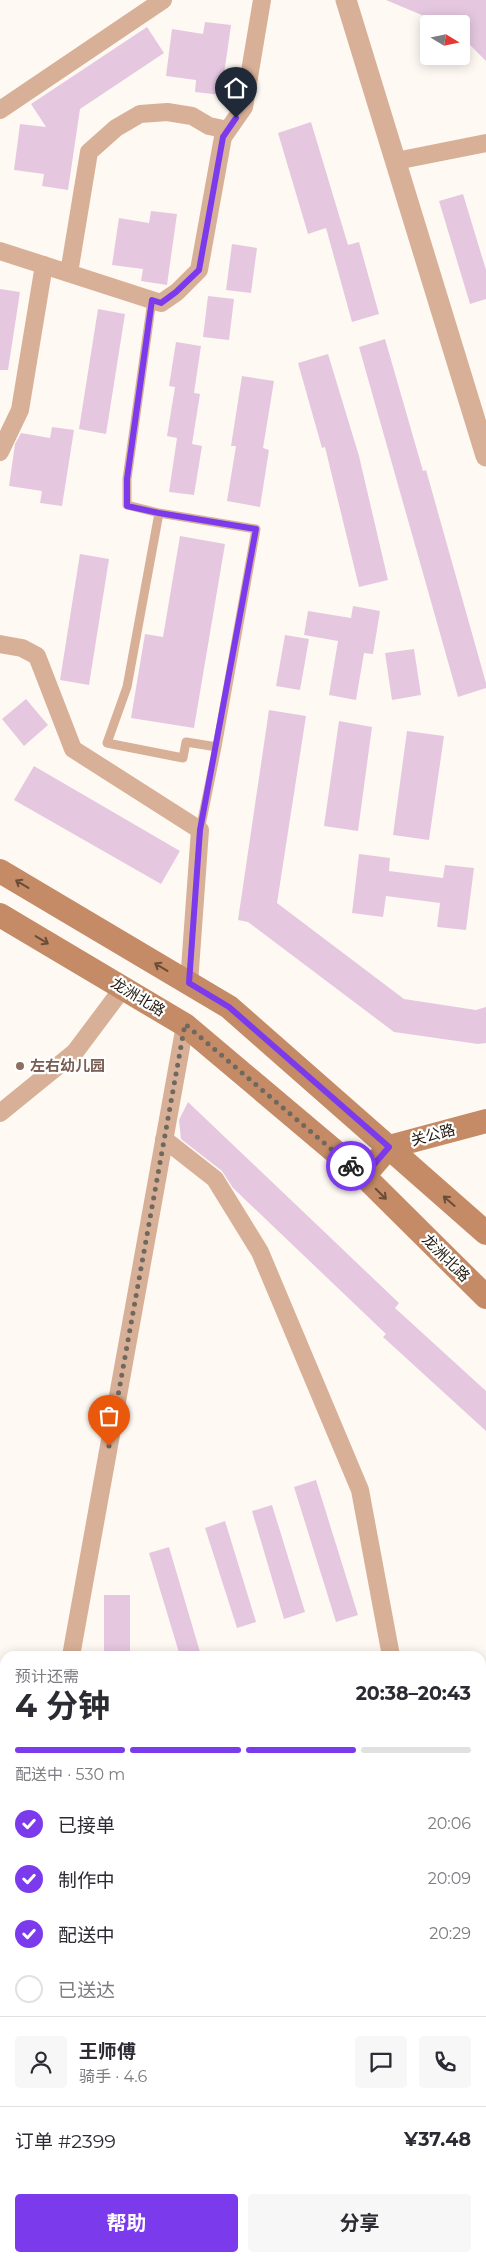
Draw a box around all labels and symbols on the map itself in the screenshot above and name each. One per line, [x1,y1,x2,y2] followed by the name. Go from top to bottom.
[420,15,470,65] north arrow
[215,67,257,118] pin
[15,878,29,888] one-way arrow
[34,935,48,945] one-way arrow
[155,961,169,971] one-way arrow
[108,973,169,1020] street label: 龙洲北路
[30,1056,105,1075] place label: 左右幼儿园
[14,1060,26,1072] marker: 左右幼儿园
[409,1120,457,1150] street label: 关公路
[326,1141,376,1191] courier
[375,1187,387,1200] one-way arrow
[443,1195,456,1207] one-way arrow
[418,1230,474,1286] street label: 龙洲北路
[88,1395,130,1446] pin

